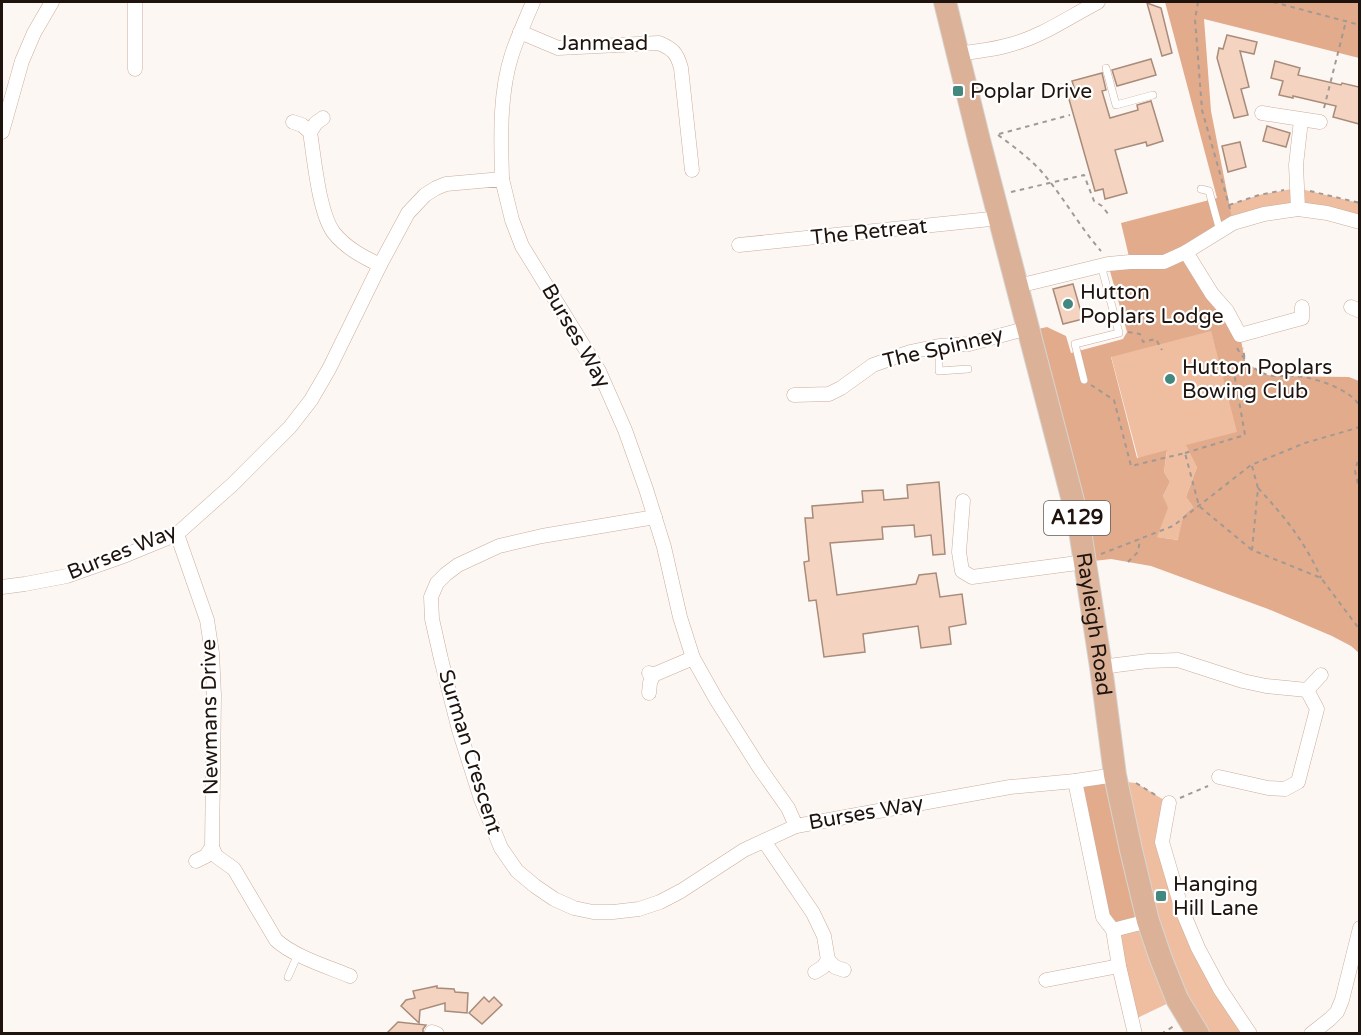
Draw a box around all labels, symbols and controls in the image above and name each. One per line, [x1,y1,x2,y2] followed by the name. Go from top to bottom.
[558,31,648,56] street label: Janmead
[970,79,1092,104] place label: Poplar Drive
[951,84,965,98] marker: Poplar Drive
[810,213,928,251] street label: The Retreat
[536,280,616,392] street label: Burses Way
[1080,280,1224,329] place label: Hutton Poplars Lodge
[1061,297,1075,311] marker: Hutton Poplars Lodge
[880,322,1006,374] street label: The Spinney
[1182,355,1332,404] place label: Hutton Poplars Bowing Club
[1163,372,1177,386] marker: Hutton Poplars Bowing Club
[1044,501,1110,535] road number: A129
[64,519,180,585] street label: Burses Way
[1071,551,1117,697] street label: Rayleigh Road
[196,639,224,795] street label: Newmans Drive
[433,667,507,837] street label: Surman Crescent
[807,791,925,835] street label: Burses Way
[1173,872,1258,921] place label: Hanging Hill Lane
[1154,889,1168,903] marker: Hanging Hill Lane

